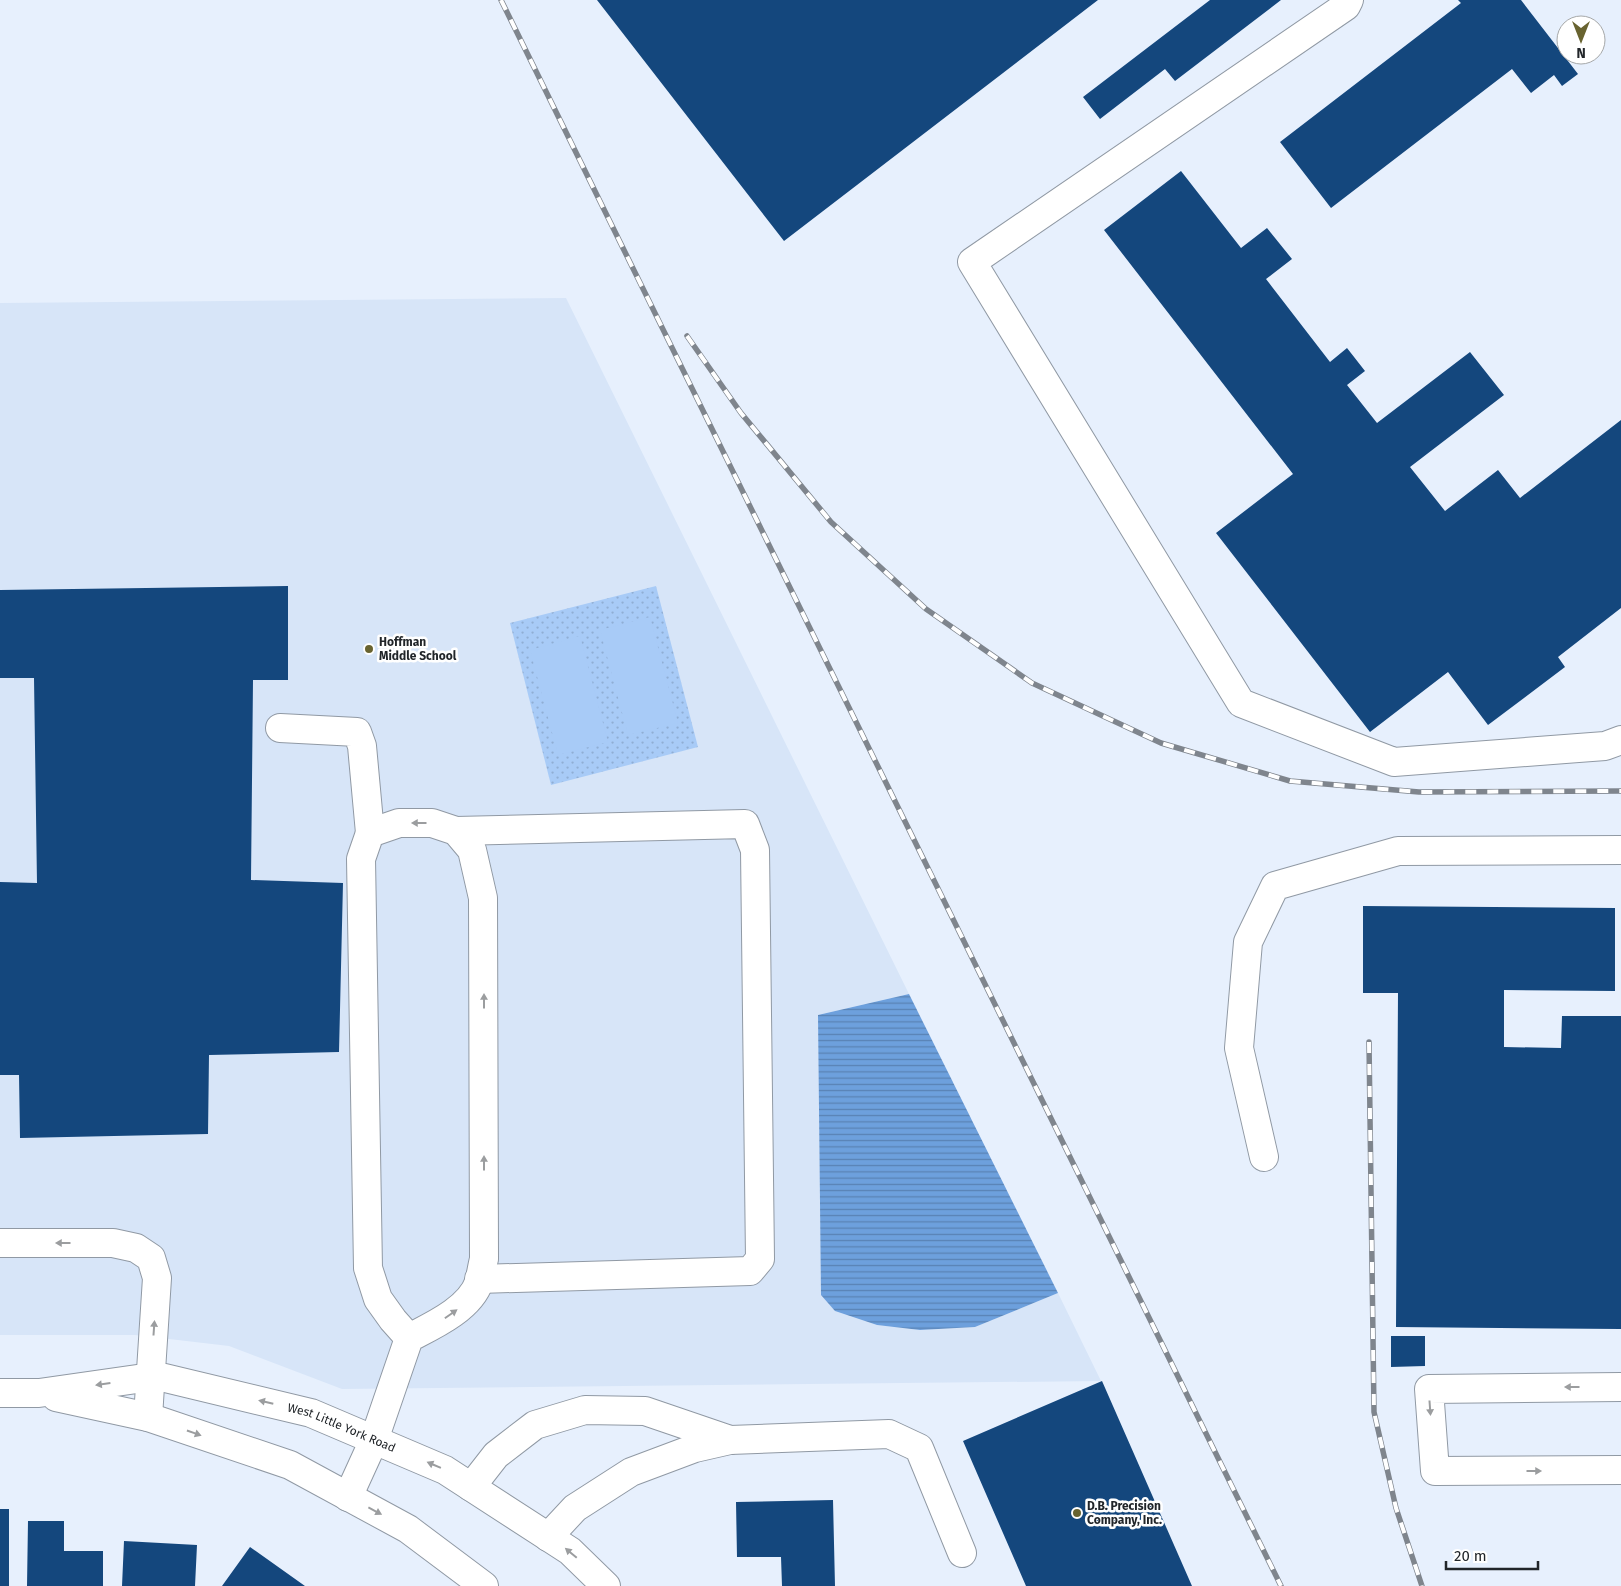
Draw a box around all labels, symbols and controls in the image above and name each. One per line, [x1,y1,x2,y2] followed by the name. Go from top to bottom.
[1556,15,1606,65] north arrow
[1576,44,1586,61] text: N
[379,635,457,663] place label: Hoffman Middle School
[363,643,375,655] marker: Hoffman Middle School
[411,819,427,827] one-way arrow
[480,992,488,1008] one-way arrow
[480,1155,488,1171] one-way arrow
[55,1239,71,1247] one-way arrow
[444,1309,458,1319] one-way arrow
[150,1320,158,1336] one-way arrow
[95,1380,111,1388] one-way arrow
[1564,1383,1580,1391] one-way arrow
[259,1398,274,1406] one-way arrow
[1427,1400,1435,1416] one-way arrow
[286,1401,398,1455] street label: West Little York Road
[187,1429,202,1437] one-way arrow
[427,1461,441,1469] one-way arrow
[1526,1467,1542,1475] one-way arrow
[1087,1499,1162,1527] place label: D.B. Precision Company, Inc.
[367,1507,382,1515] one-way arrow
[1071,1507,1083,1519] marker: D.B. Precision Company, Inc.
[1446,1538,1538,1570] scale bar
[565,1547,578,1558] one-way arrow
[1454,1547,1487,1565] text: 20 m

